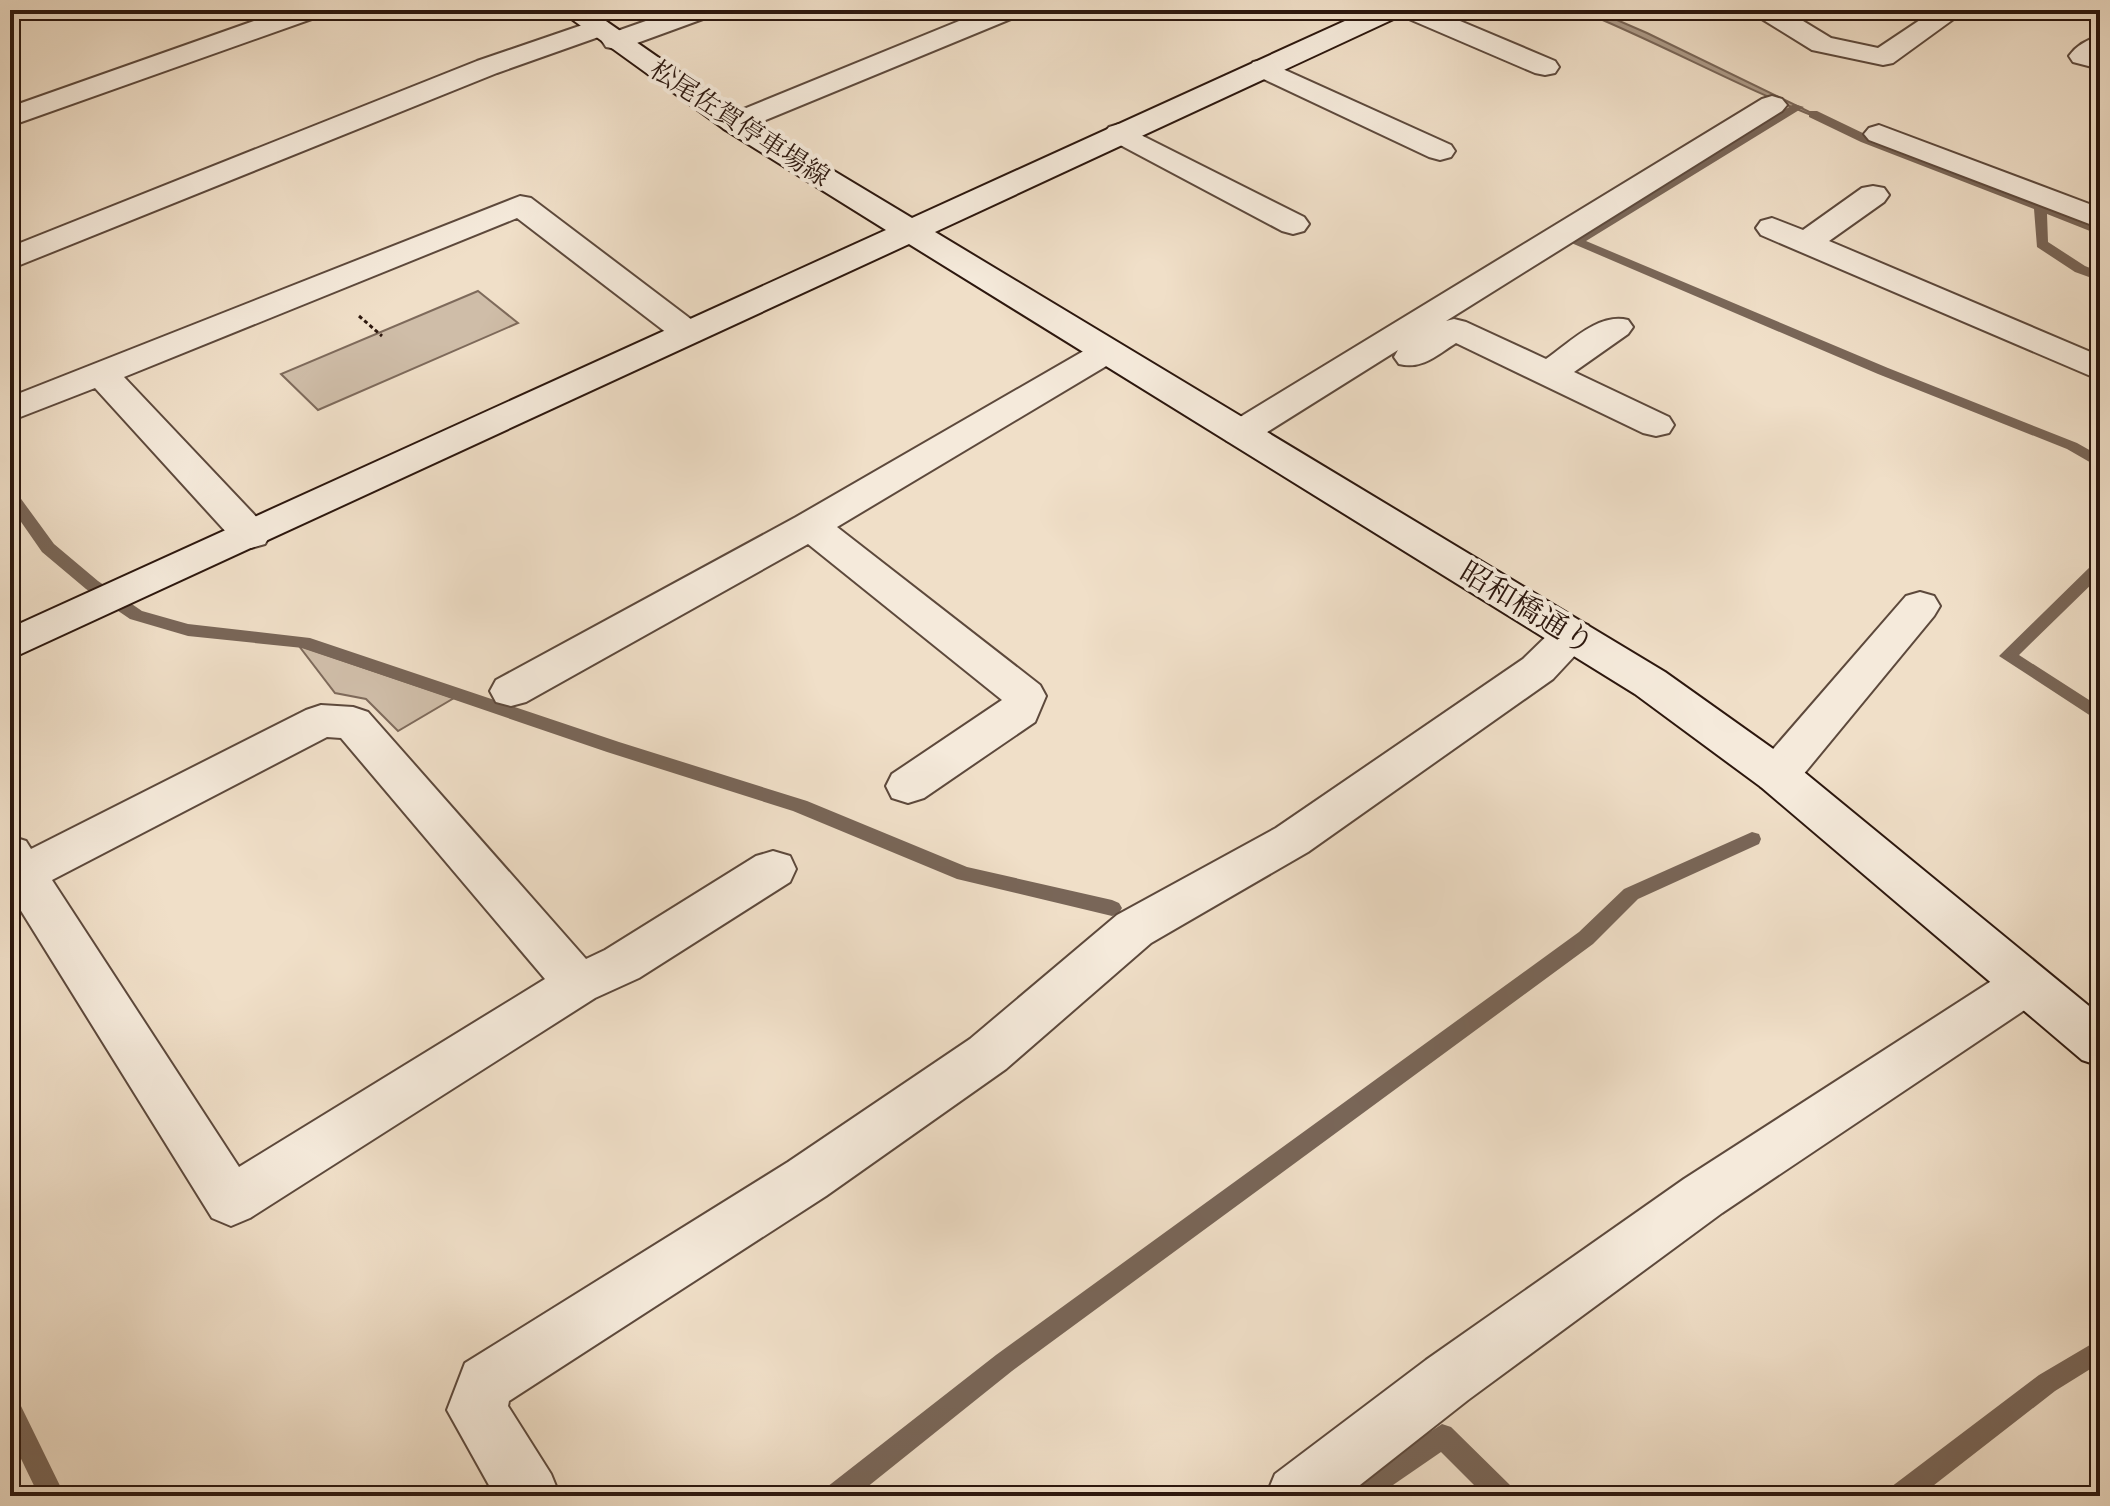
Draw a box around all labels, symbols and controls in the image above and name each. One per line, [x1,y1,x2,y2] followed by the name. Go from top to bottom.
[642,50,838,196] street label: 松尾佐賀停車場線
[1452,550,1603,665] street label: 昭和橋通り

